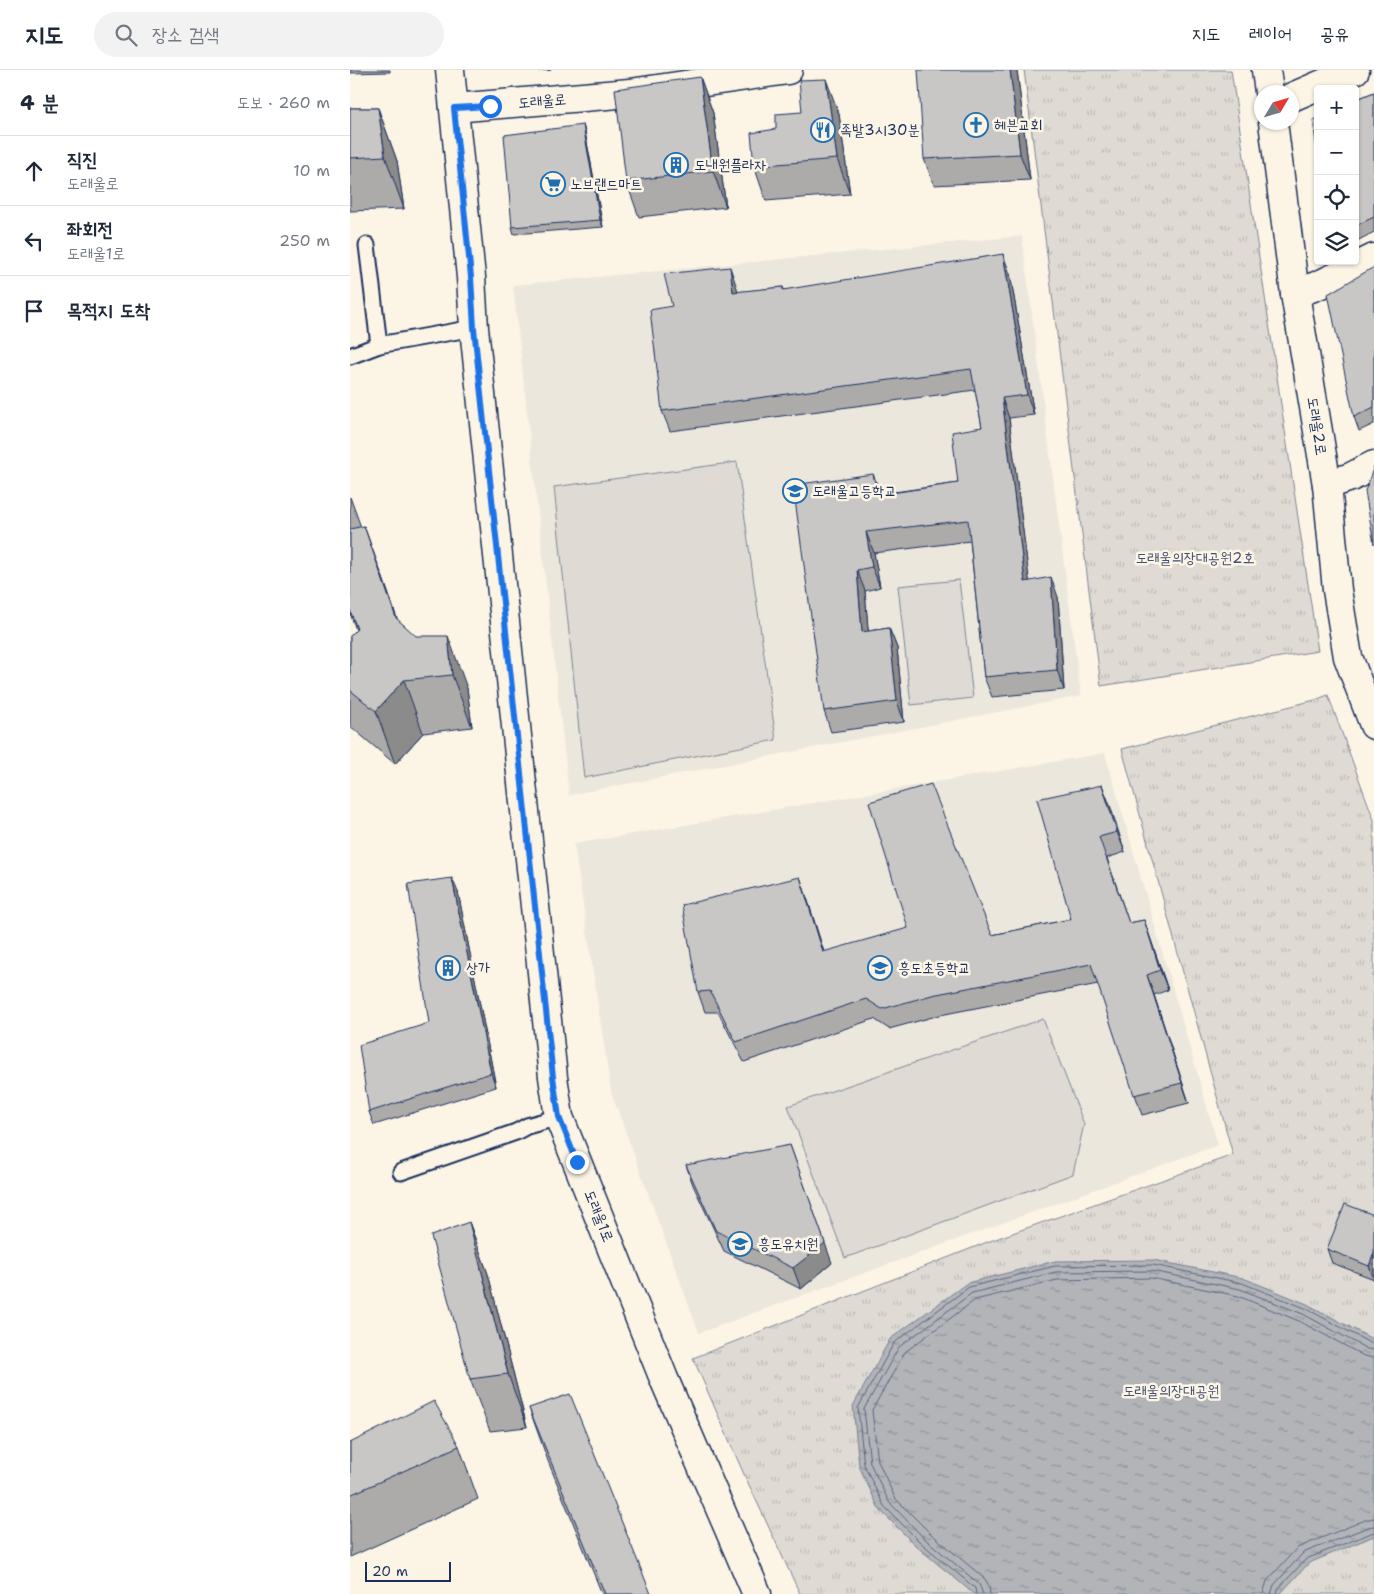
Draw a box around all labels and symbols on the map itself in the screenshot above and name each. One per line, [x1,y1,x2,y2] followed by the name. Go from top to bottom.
[1254,85,1299,130] north arrow
[517,89,567,113] street label: 도래울로
[479,95,502,118] route start
[963,112,989,138] church icon: 헤븐교회
[994,115,1042,135] place label: 헤븐교회
[810,117,836,143] restaurant icon: 족발3시30분
[840,120,920,140] place label: 족발3시30분
[663,152,689,178] building icon: 도내원플라자
[694,155,766,175] place label: 도내원플라자
[540,171,566,197] supermarket icon: 노브랜드마트
[570,174,642,194] place label: 노브랜드마트
[1303,395,1331,457] street label: 도래울2로
[782,478,808,504] school or university icon: 도래울고등학교
[812,481,897,501] place label: 도래울고등학교
[1135,548,1255,568] park label: 도래울의장대공원2호
[435,955,461,981] building icon: 상가
[867,955,893,981] school or university icon: 흥도초등학교
[466,958,490,978] place label: 상가
[898,958,970,978] place label: 흥도초등학교
[566,1151,589,1174] route end
[580,1187,618,1245] street label: 도래울1로
[727,1231,753,1257] school or university icon: 흥도유치원
[758,1234,818,1254] place label: 흥도유치원
[1123,1381,1219,1401] park label: 도래울의장대공원
[365,1559,451,1582] scale bar

